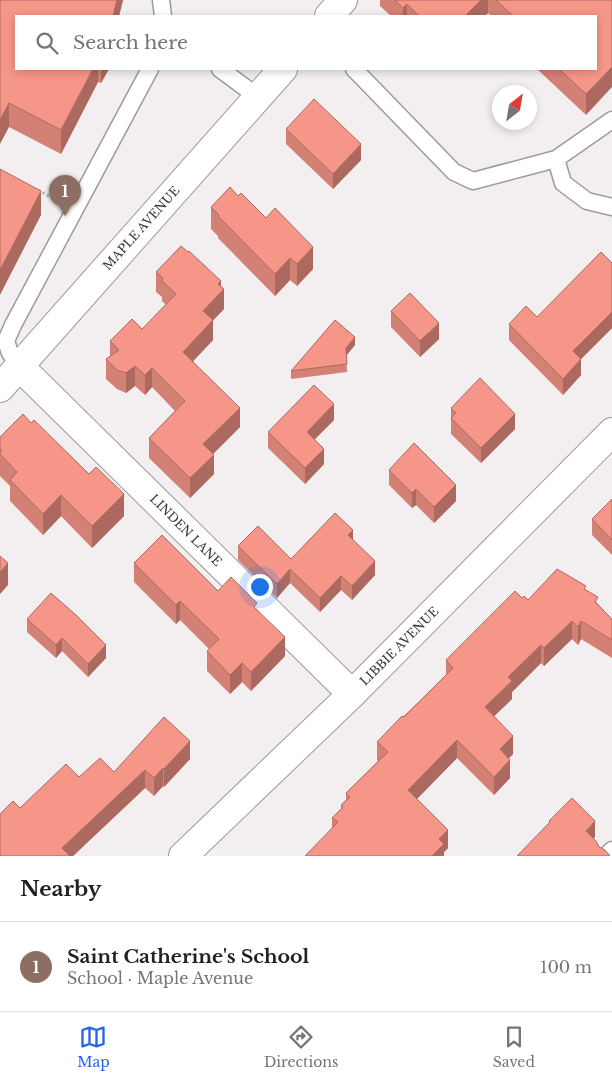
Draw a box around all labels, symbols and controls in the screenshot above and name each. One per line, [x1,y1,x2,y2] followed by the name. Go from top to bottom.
[15,15,597,70] search box
[33,29,61,57] icon: search
[73,31,188,54] text: Search here
[492,85,537,130] north arrow
[49,175,81,216] pin: 1
[100,183,183,273] street label: MAPLE AVENUE
[147,491,225,569] street label: LINDEN LANE
[247,574,273,600] your location
[357,603,442,688] street label: LIBBIE AVENUE
[20,876,101,902] text: Nearby
[67,945,309,968] text: Saint Catherine's School
[33,957,39,977] text: 1
[540,957,592,977] text: 100 m
[67,968,253,988] text: School · Maple Avenue
[77,1023,110,1071] tab: Map
[264,1023,338,1071] tab: Directions
[493,1023,535,1071] tab: Saved

